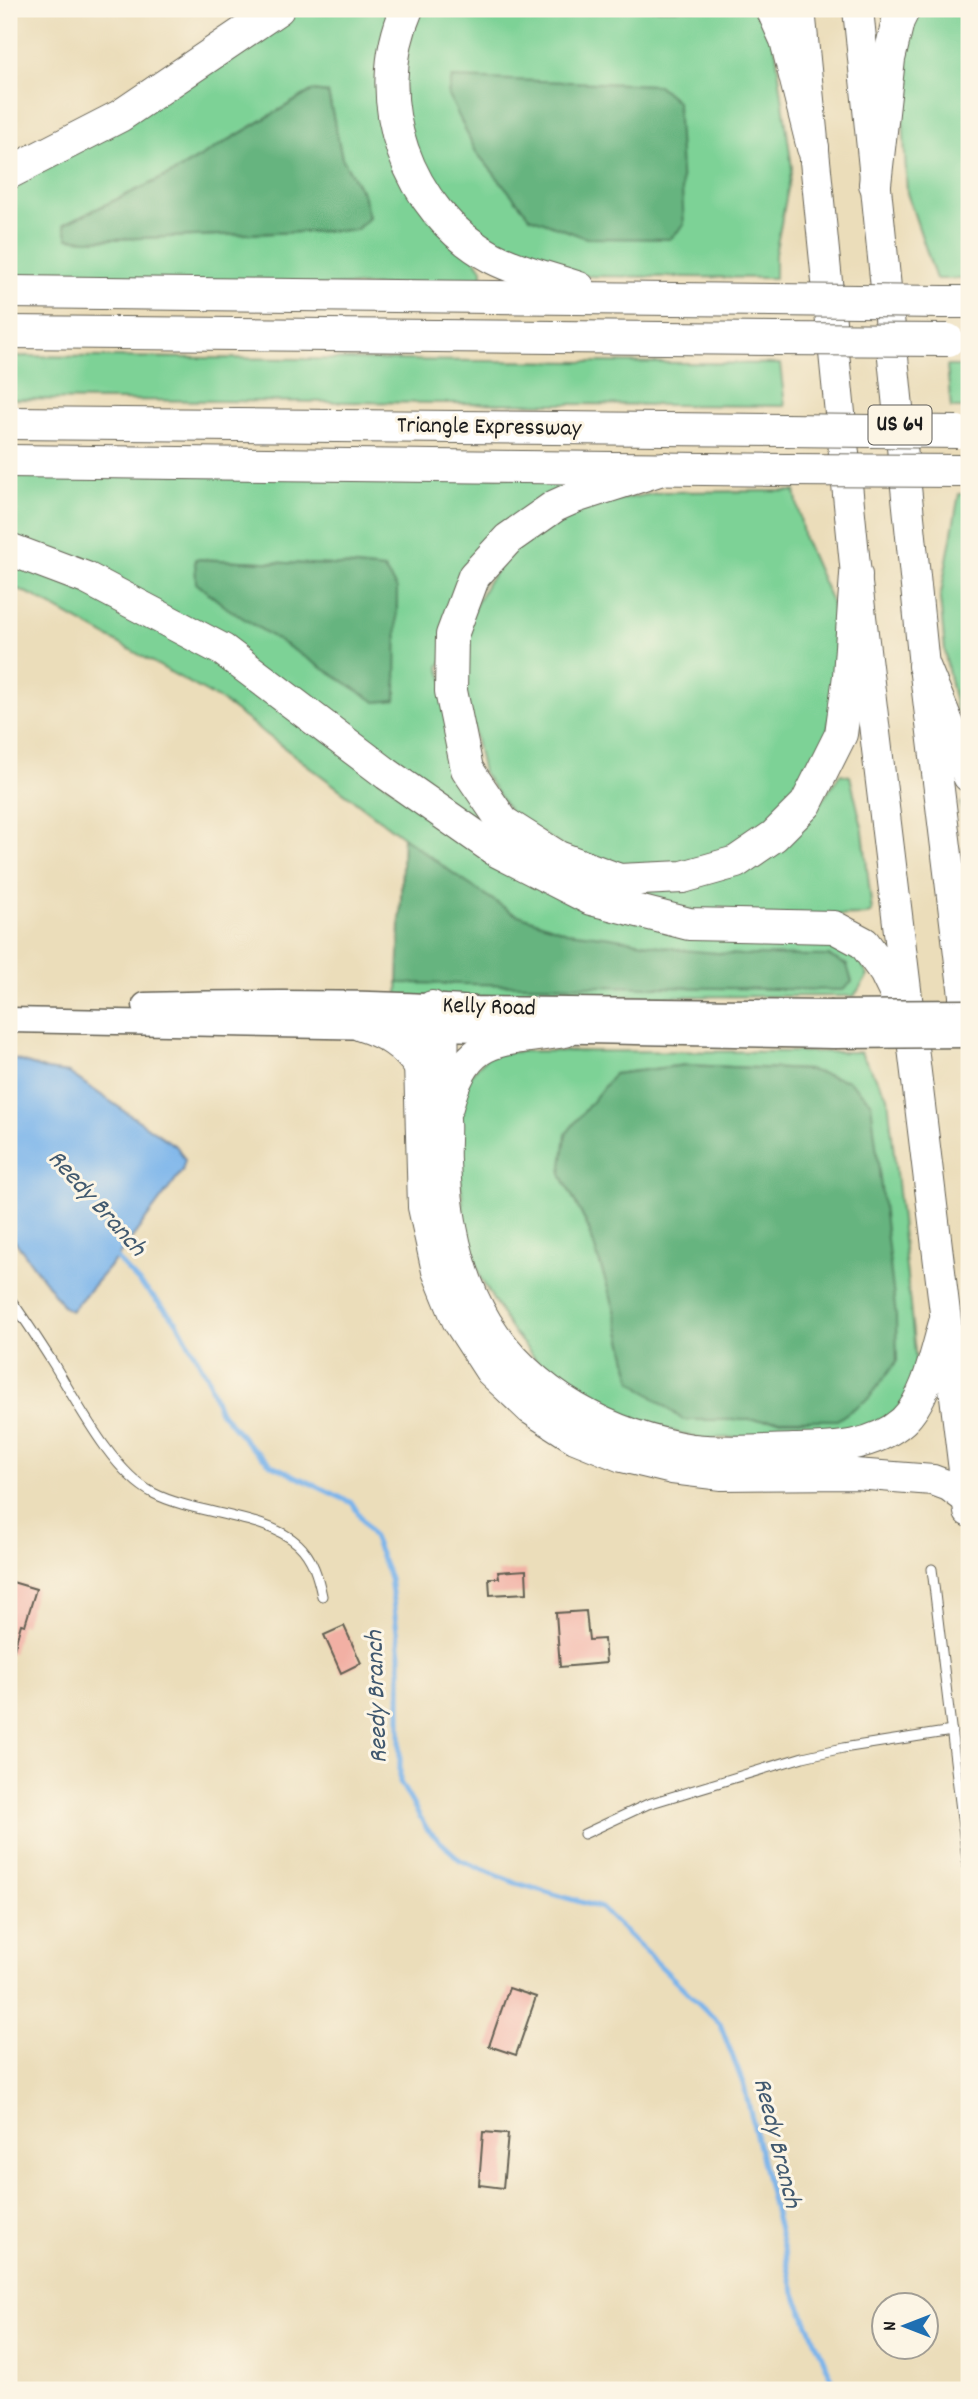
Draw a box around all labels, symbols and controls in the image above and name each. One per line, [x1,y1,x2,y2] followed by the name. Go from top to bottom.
[869,406,932,444] road number: US 64
[396,409,583,447] street label: Triangle Expressway
[442,989,536,1027] street label: Kelly Road
[38,1142,155,1267] water label: Reedy Branch
[357,1629,399,1764] water label: Reedy Branch
[742,2074,810,2213] water label: Reedy Branch
[870,2290,940,2360] north arrow
[878,2321,905,2331] text: N

